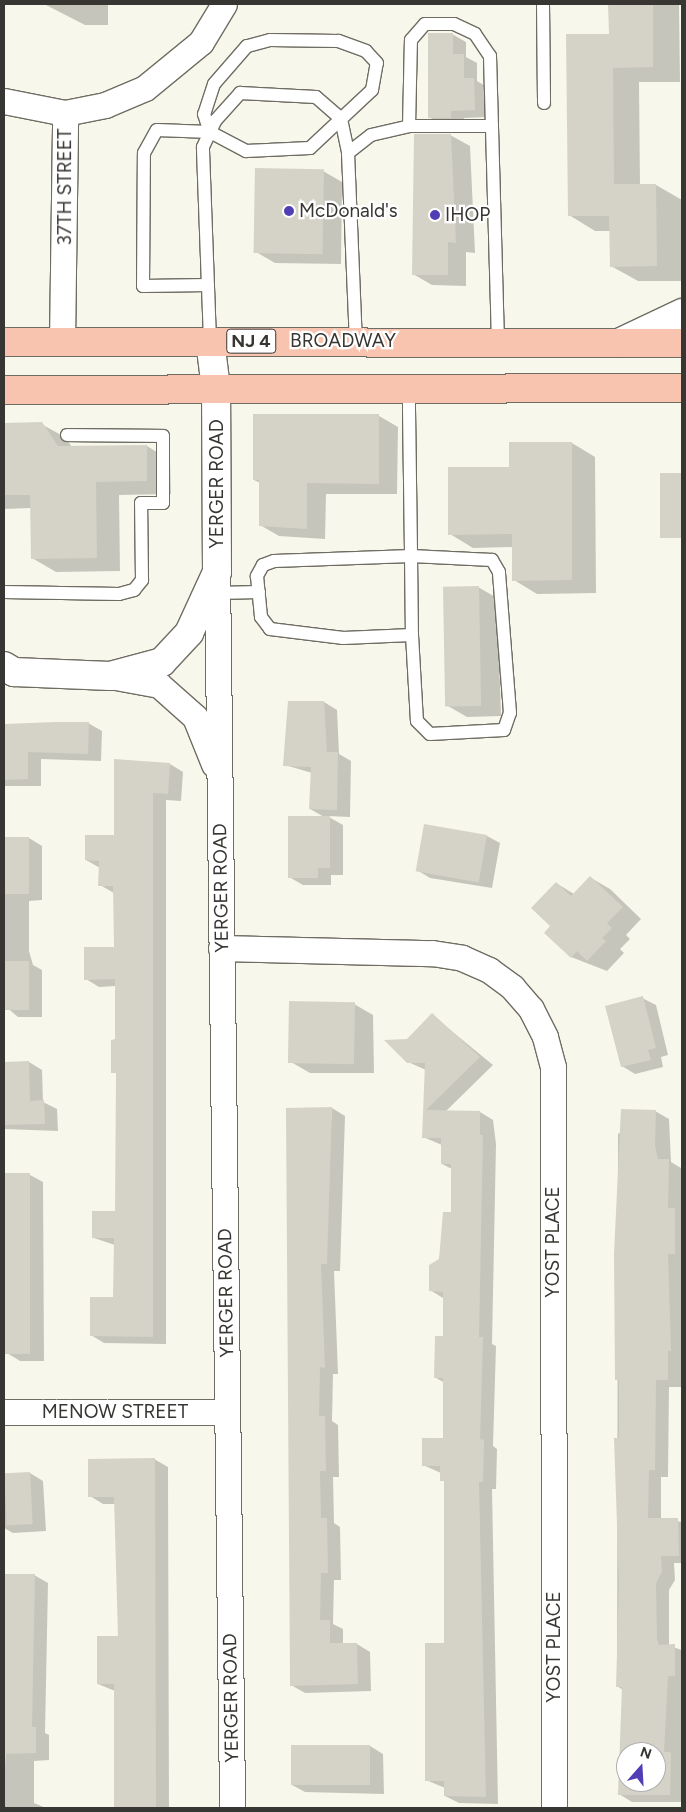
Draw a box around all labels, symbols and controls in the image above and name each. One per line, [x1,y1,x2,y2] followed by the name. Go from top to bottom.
[54,128,76,246] street label: 37TH STREET
[299,200,398,222] place label: McDonald's
[445,204,490,226] place label: IHOP
[283,205,295,217] marker: McDonald's
[429,209,441,221] marker: IHOP
[226,326,276,356] road number: NJ 4
[290,330,396,352] street label: BROADWAY
[206,419,228,549] street label: YERGER ROAD
[208,823,234,953] street label: YERGER ROAD
[542,1186,564,1298] street label: YOST PLACE
[213,1228,239,1358] street label: YERGER ROAD
[42,1401,188,1423] street label: MENOW STREET
[543,1591,565,1703] street label: YOST PLACE
[218,1633,244,1763] street label: YERGER ROAD
[616,1742,666,1792] north arrow
[638,1743,654,1763] text: N

